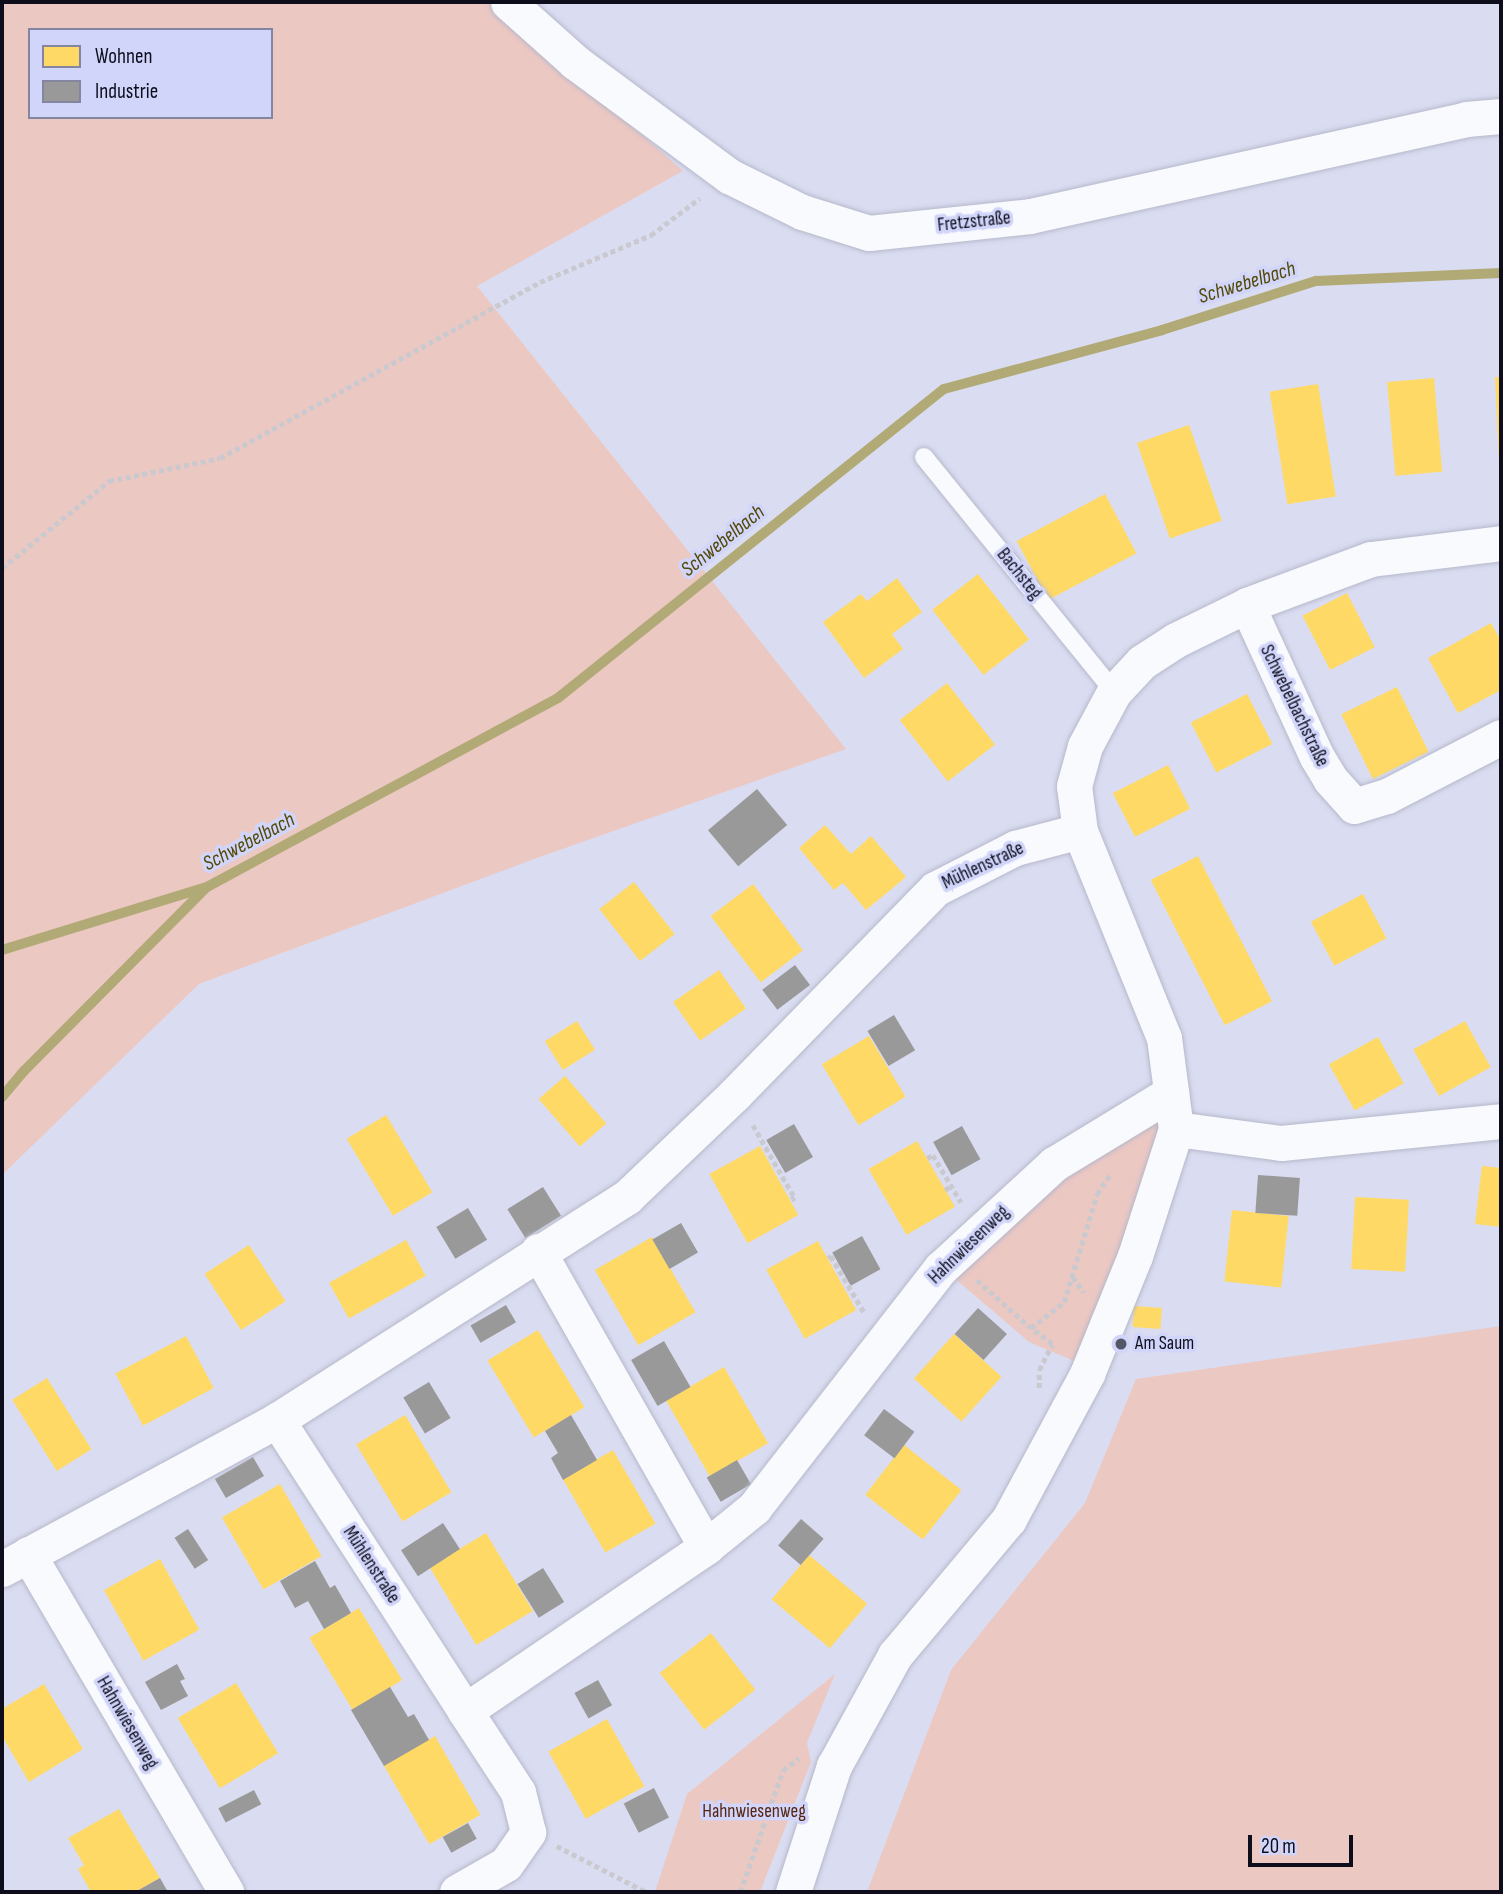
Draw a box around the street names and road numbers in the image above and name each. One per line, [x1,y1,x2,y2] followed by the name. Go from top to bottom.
[936,207,1012,237] street label: Fretzstraße
[991,544,1047,604] street label: Bachsteg
[1255,641,1333,771] street label: Schwebelbachstraße
[939,837,1027,895] street label: Mühlenstraße
[924,1201,1014,1289] street label: Hahnwiesenweg
[338,1522,404,1608] street label: Mühlenstraße
[91,1673,163,1773] street label: Hahnwiesenweg

